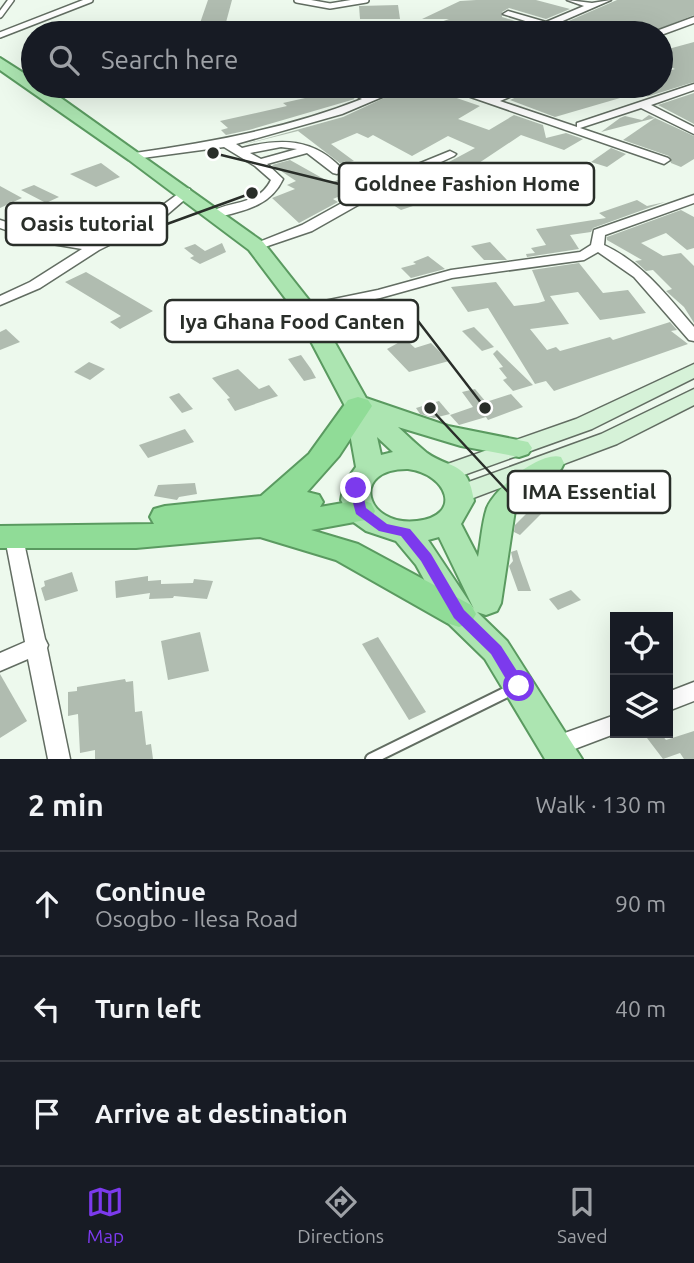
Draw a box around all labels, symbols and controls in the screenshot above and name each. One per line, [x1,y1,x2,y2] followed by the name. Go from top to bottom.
[21,21,673,98] search box
[45,41,83,79] icon: search
[101,45,238,74] text: Search here
[339,163,594,205] callout: Goldnee Fashion Home
[354,171,580,195] text: Goldnee Fashion Home
[6,203,167,245] callout: Oasis tutorial
[20,211,154,235] text: Oasis tutorial
[165,300,418,342] callout: Iya Ghana Food Canten
[179,309,405,333] text: Iya Ghana Food Canten
[508,471,670,513] callout: IMA Essential
[340,472,371,503] route end
[522,479,656,503] text: IMA Essential
[610,612,673,738] map controls
[610,612,673,675] button: locate
[503,670,534,701] route start
[610,675,673,738] button: layers
[28,788,104,822] text: 2 min
[535,792,666,817] text: Walk · 130 m
[95,877,206,906] text: Continue
[28,885,66,923] icon: ahead
[615,891,666,916] text: 90 m
[95,906,298,931] text: Osogbo - Ilesa Road
[28,990,66,1028] icon: left
[95,994,201,1023] text: Turn left
[615,996,666,1021] text: 40 m
[28,1095,66,1133] icon: arrive
[95,1099,348,1128] text: Arrive at destination
[86,1183,124,1247] tab: Map
[297,1183,384,1247] tab: Directions
[557,1183,608,1247] tab: Saved

